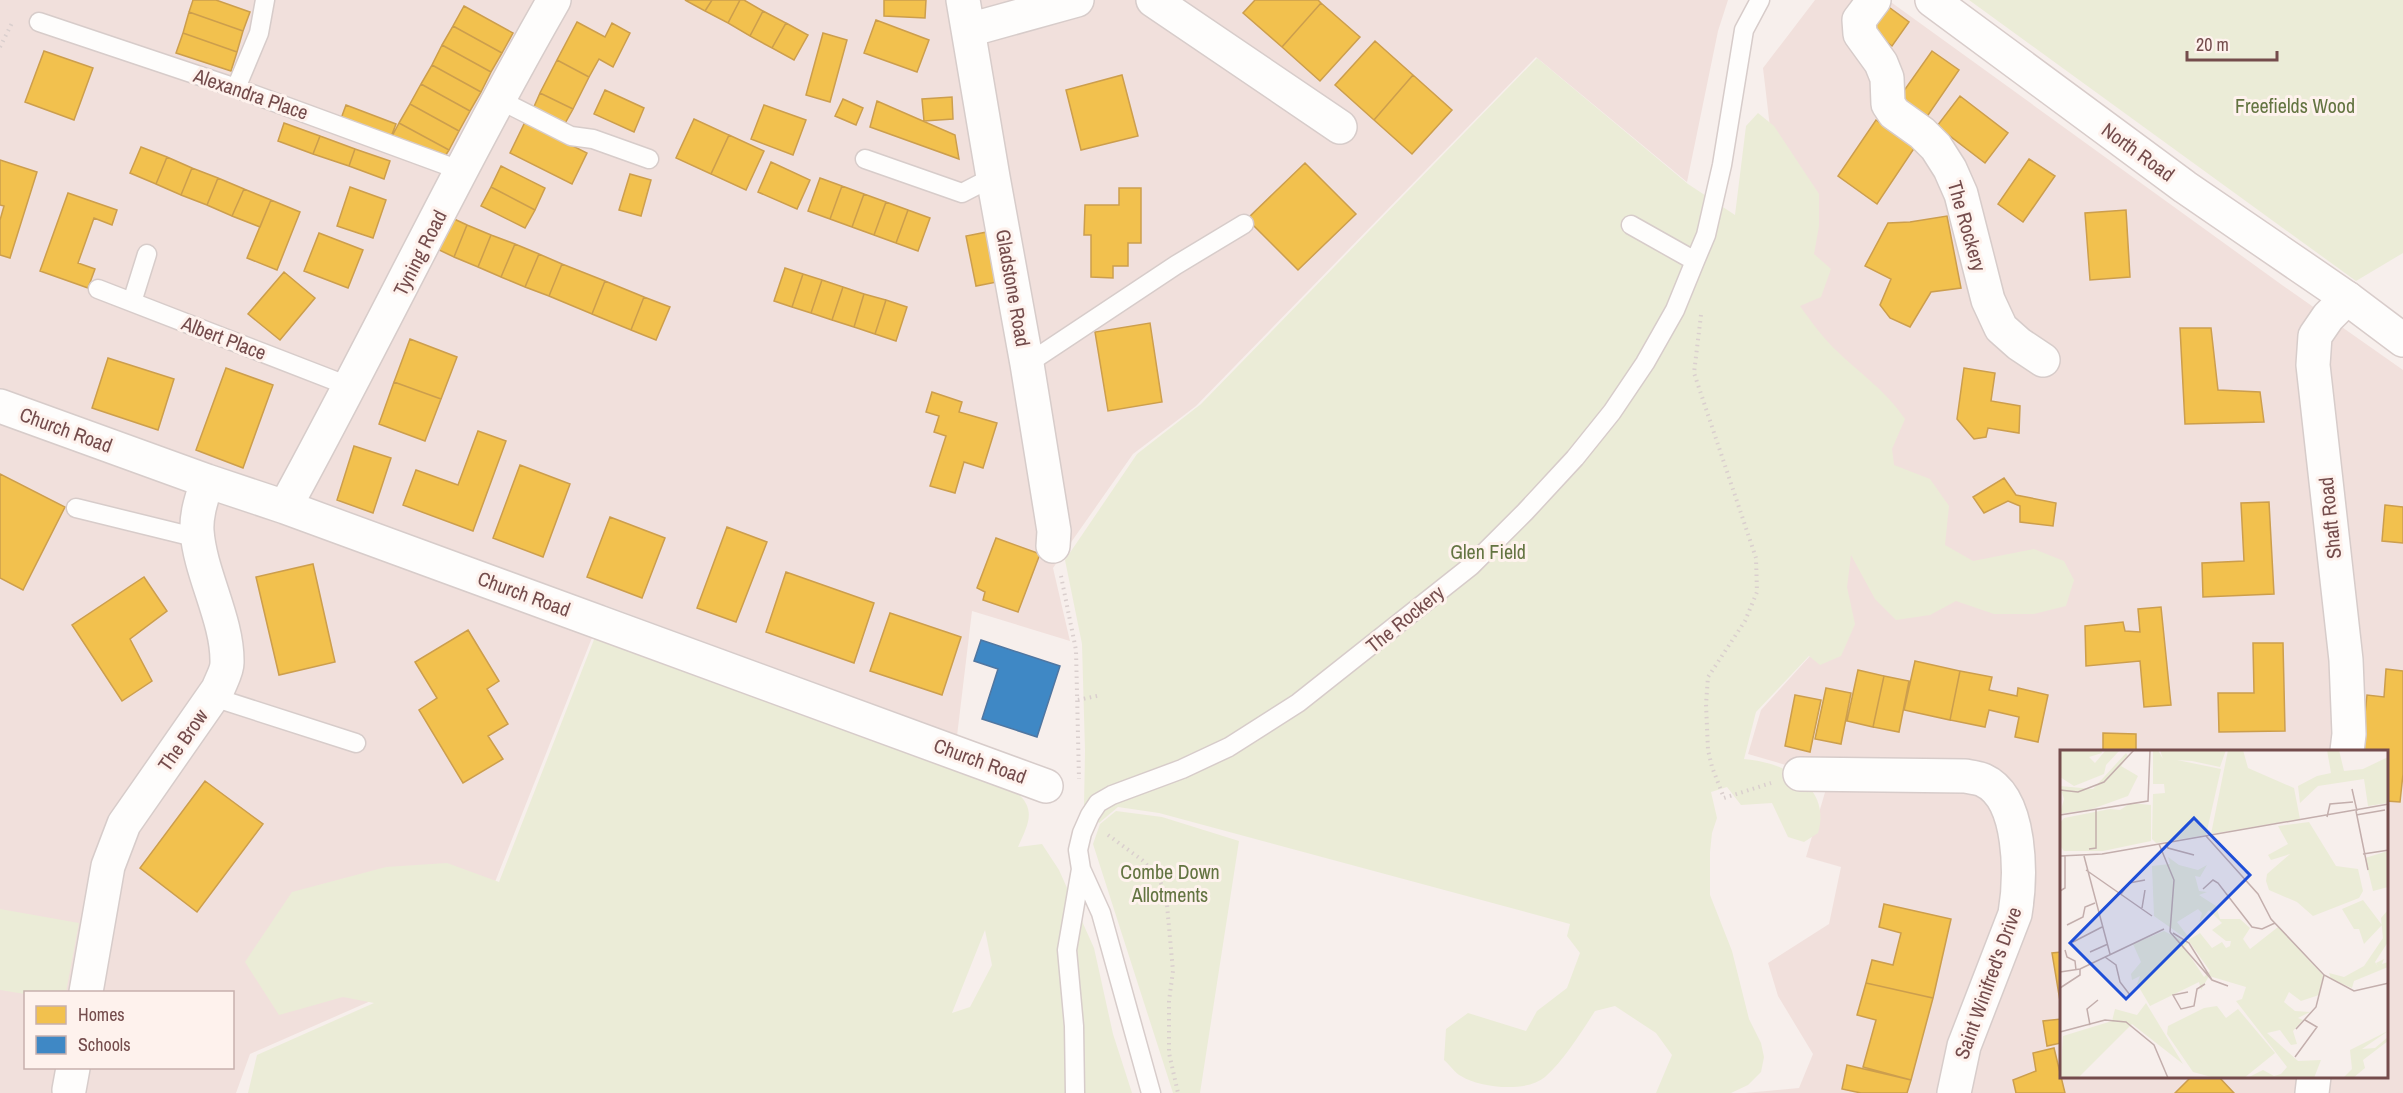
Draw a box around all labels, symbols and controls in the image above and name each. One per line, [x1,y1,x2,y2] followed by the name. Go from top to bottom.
[2187,24,2277,62] scale bar
[2196,32,2229,57] text: 20 m
[189,61,312,126] street label: Alexandra Place
[2235,92,2355,119] park label: Freefields Wood
[2096,116,2180,187] street label: North Road
[1942,177,1993,275] street label: The Rockery
[386,205,453,300] street label: Tyning Road
[990,227,1037,349] street label: Gladstone Road
[177,309,270,366] street label: Albert Place
[16,400,116,459] street label: Church Road
[2312,476,2347,560] street label: Shaft Road
[1450,538,1526,565] park label: Glen Field
[474,564,574,623] street label: Church Road
[1360,578,1450,658] street label: The Rockery
[151,703,214,776] street label: The Brow
[930,731,1030,790] street label: Church Road
[2060,750,2388,1078] inset map
[1120,858,1220,908] park label: Combe Down Allotments
[1947,903,2028,1063] street label: Saint Winifred's Drive
[24,991,234,1069] legend
[78,1002,125,1027] text: Homes
[78,1032,131,1057] text: Schools

